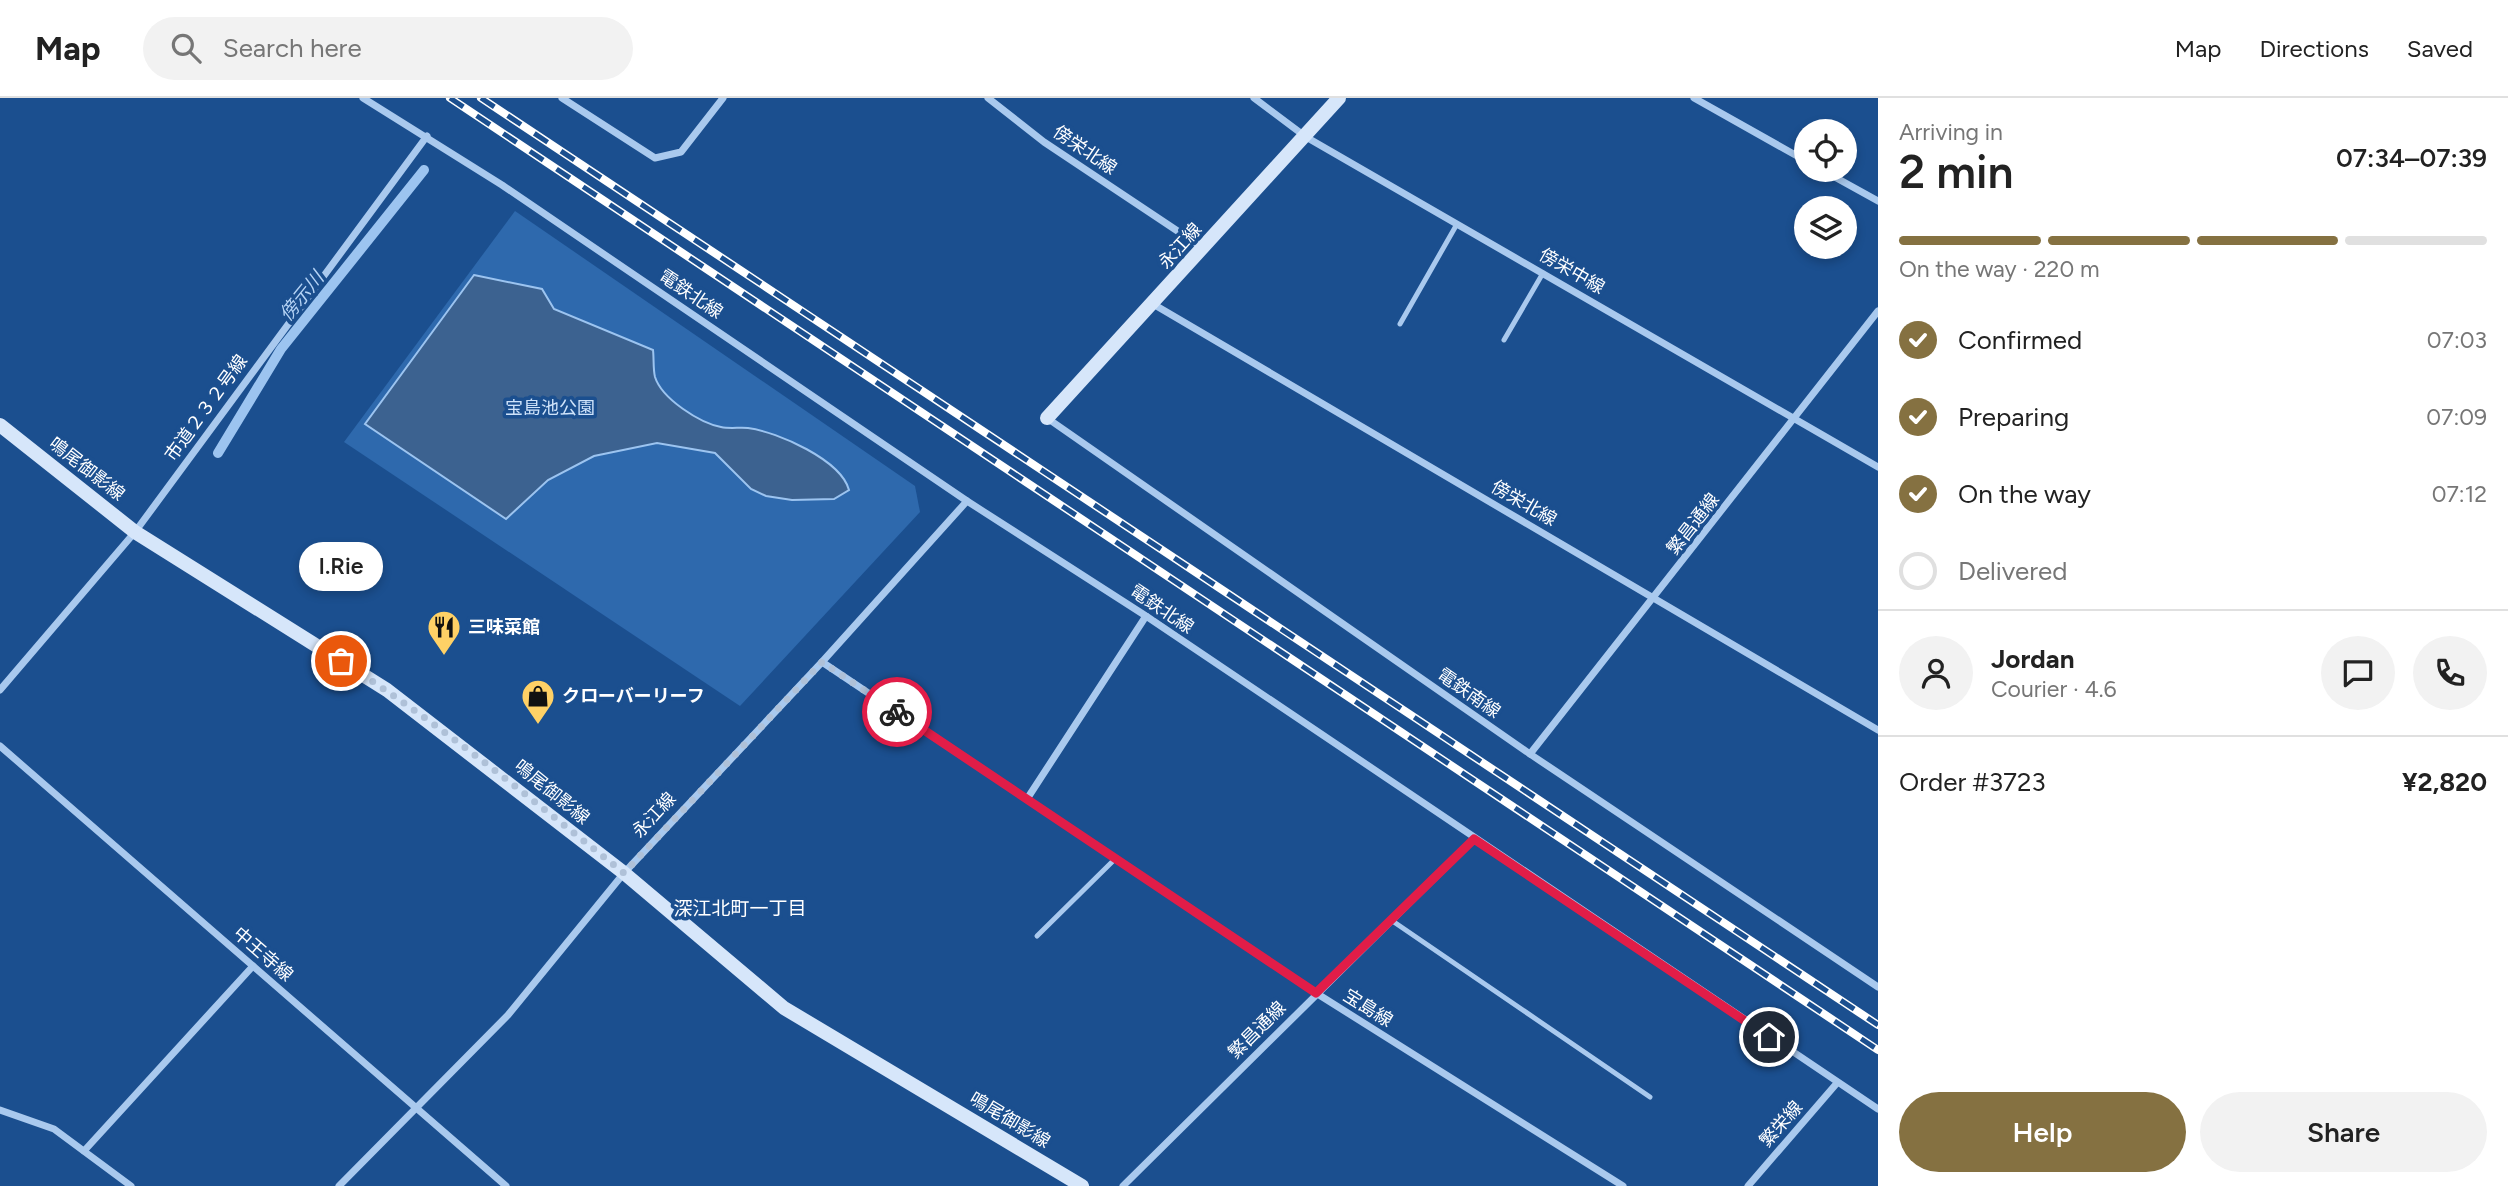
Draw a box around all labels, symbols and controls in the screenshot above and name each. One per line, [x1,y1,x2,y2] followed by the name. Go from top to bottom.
[143,17,633,80] search box
[35,29,101,68] text: Map
[167,29,205,67] icon: search
[223,32,362,64] text: Search here
[2175,34,2221,63] text: Map
[2259,34,2369,63] text: Directions
[2407,34,2473,63] text: Saved
[1899,118,2003,146] text: Arriving in
[1794,119,1857,259] map controls
[1794,119,1857,182] button: locate
[1049,121,1121,179] street label: 傍栄北線
[2336,142,2487,174] text: 07:34–07:39
[1899,144,2014,200] text: 2 min
[1794,196,1857,259] button: layers
[1154,219,1206,273] street label: 永江線
[1535,243,1609,299] street label: 傍栄中線
[1899,255,2099,283] text: On the way · 220 m
[275,265,330,326] water label: 傍示川
[655,265,727,323] street label: 電鉄北線
[1899,321,1937,359] icon: check
[1958,324,2082,356] text: Confirmed
[2427,326,2487,354] text: 07:03
[160,351,252,465] street label: 市道２３２号線
[505,397,595,419] park label: 宝島池公園
[1899,398,1937,436] icon: check
[1958,401,2069,433] text: Preparing
[2426,403,2487,431] text: 07:09
[45,433,129,505] street label: 鳴尾御影線
[1487,475,1561,531] street label: 傍栄北線
[1899,475,1937,513] icon: check
[1958,478,2091,510] text: On the way
[2432,480,2487,508] text: 07:12
[1662,489,1724,559] street label: 繁昌通線
[299,542,383,591] callout: I.Rie
[319,552,363,580] text: I.Rie
[1958,555,2067,587] text: Delivered
[1126,580,1198,638] street label: 電鉄北線
[425,608,463,657] restaurant icon: 三味菜館
[468,616,540,638] place label: 三味菜館
[311,631,371,691] pin
[1899,636,1973,710] button: person
[2321,636,2395,710] button: chat
[2413,636,2487,710] button: phone
[322,642,360,680] icon: bag
[1991,643,2074,675] text: Jordan
[1433,663,1505,723] street label: 電鉄南線
[1991,675,2117,703] text: Courier · 4.6
[519,677,557,726] shop icon: クローバーリーフ
[862,677,932,747] courier
[562,685,705,707] place label: クローバーリーフ
[878,693,916,731] icon: bike
[510,755,594,829] street label: 鳴尾御影線
[1899,766,2046,798] text: Order #3723
[2402,766,2487,798] text: ¥2,820
[628,788,680,842] street label: 永江線
[673,897,807,920] district label: 深江北町一丁目
[229,922,297,986] street label: 中王寺線
[1339,984,1397,1032] street label: 宝島線
[1224,997,1290,1063] street label: 繁昌通線
[1739,1007,1799,1067] pin
[1750,1018,1788,1056] icon: home
[966,1087,1054,1153] street label: 鳴尾御影線
[1899,1092,2186,1172] button: Help
[2200,1092,2487,1172] button: Share
[1755,1096,1807,1152] street label: 繁栄線

